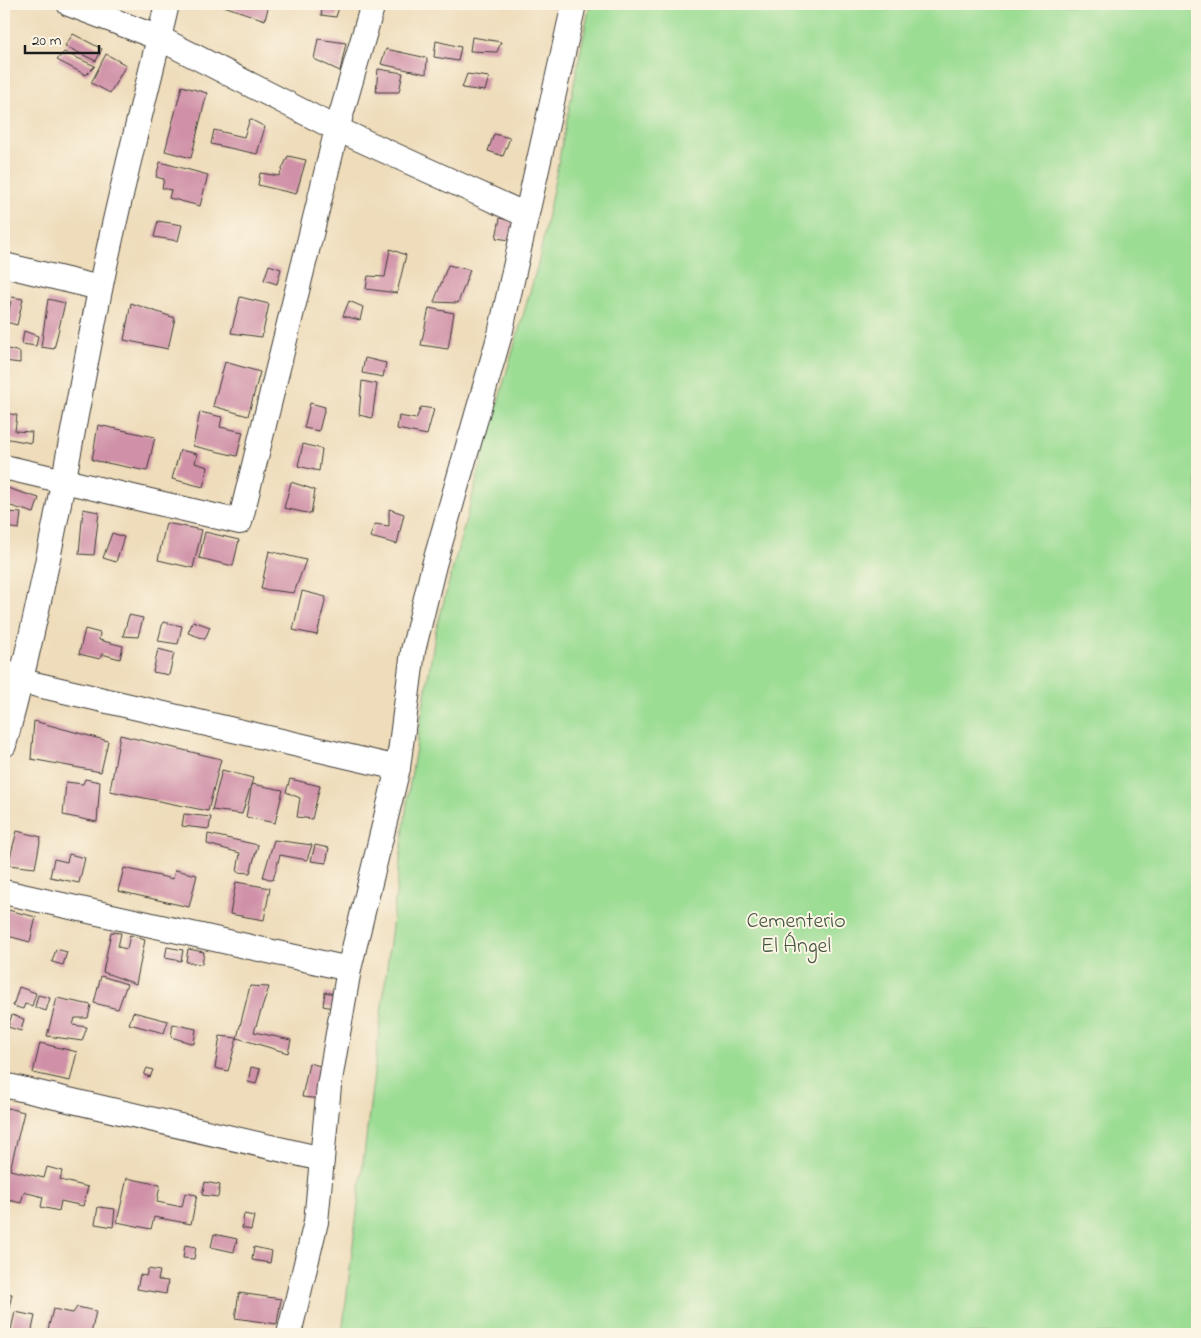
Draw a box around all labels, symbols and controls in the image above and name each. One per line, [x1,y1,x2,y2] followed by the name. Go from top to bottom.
[25,22,99,54] scale bar
[32,30,62,52] text: 20 m
[746,906,846,964] park label: Cementerio El Ángel

